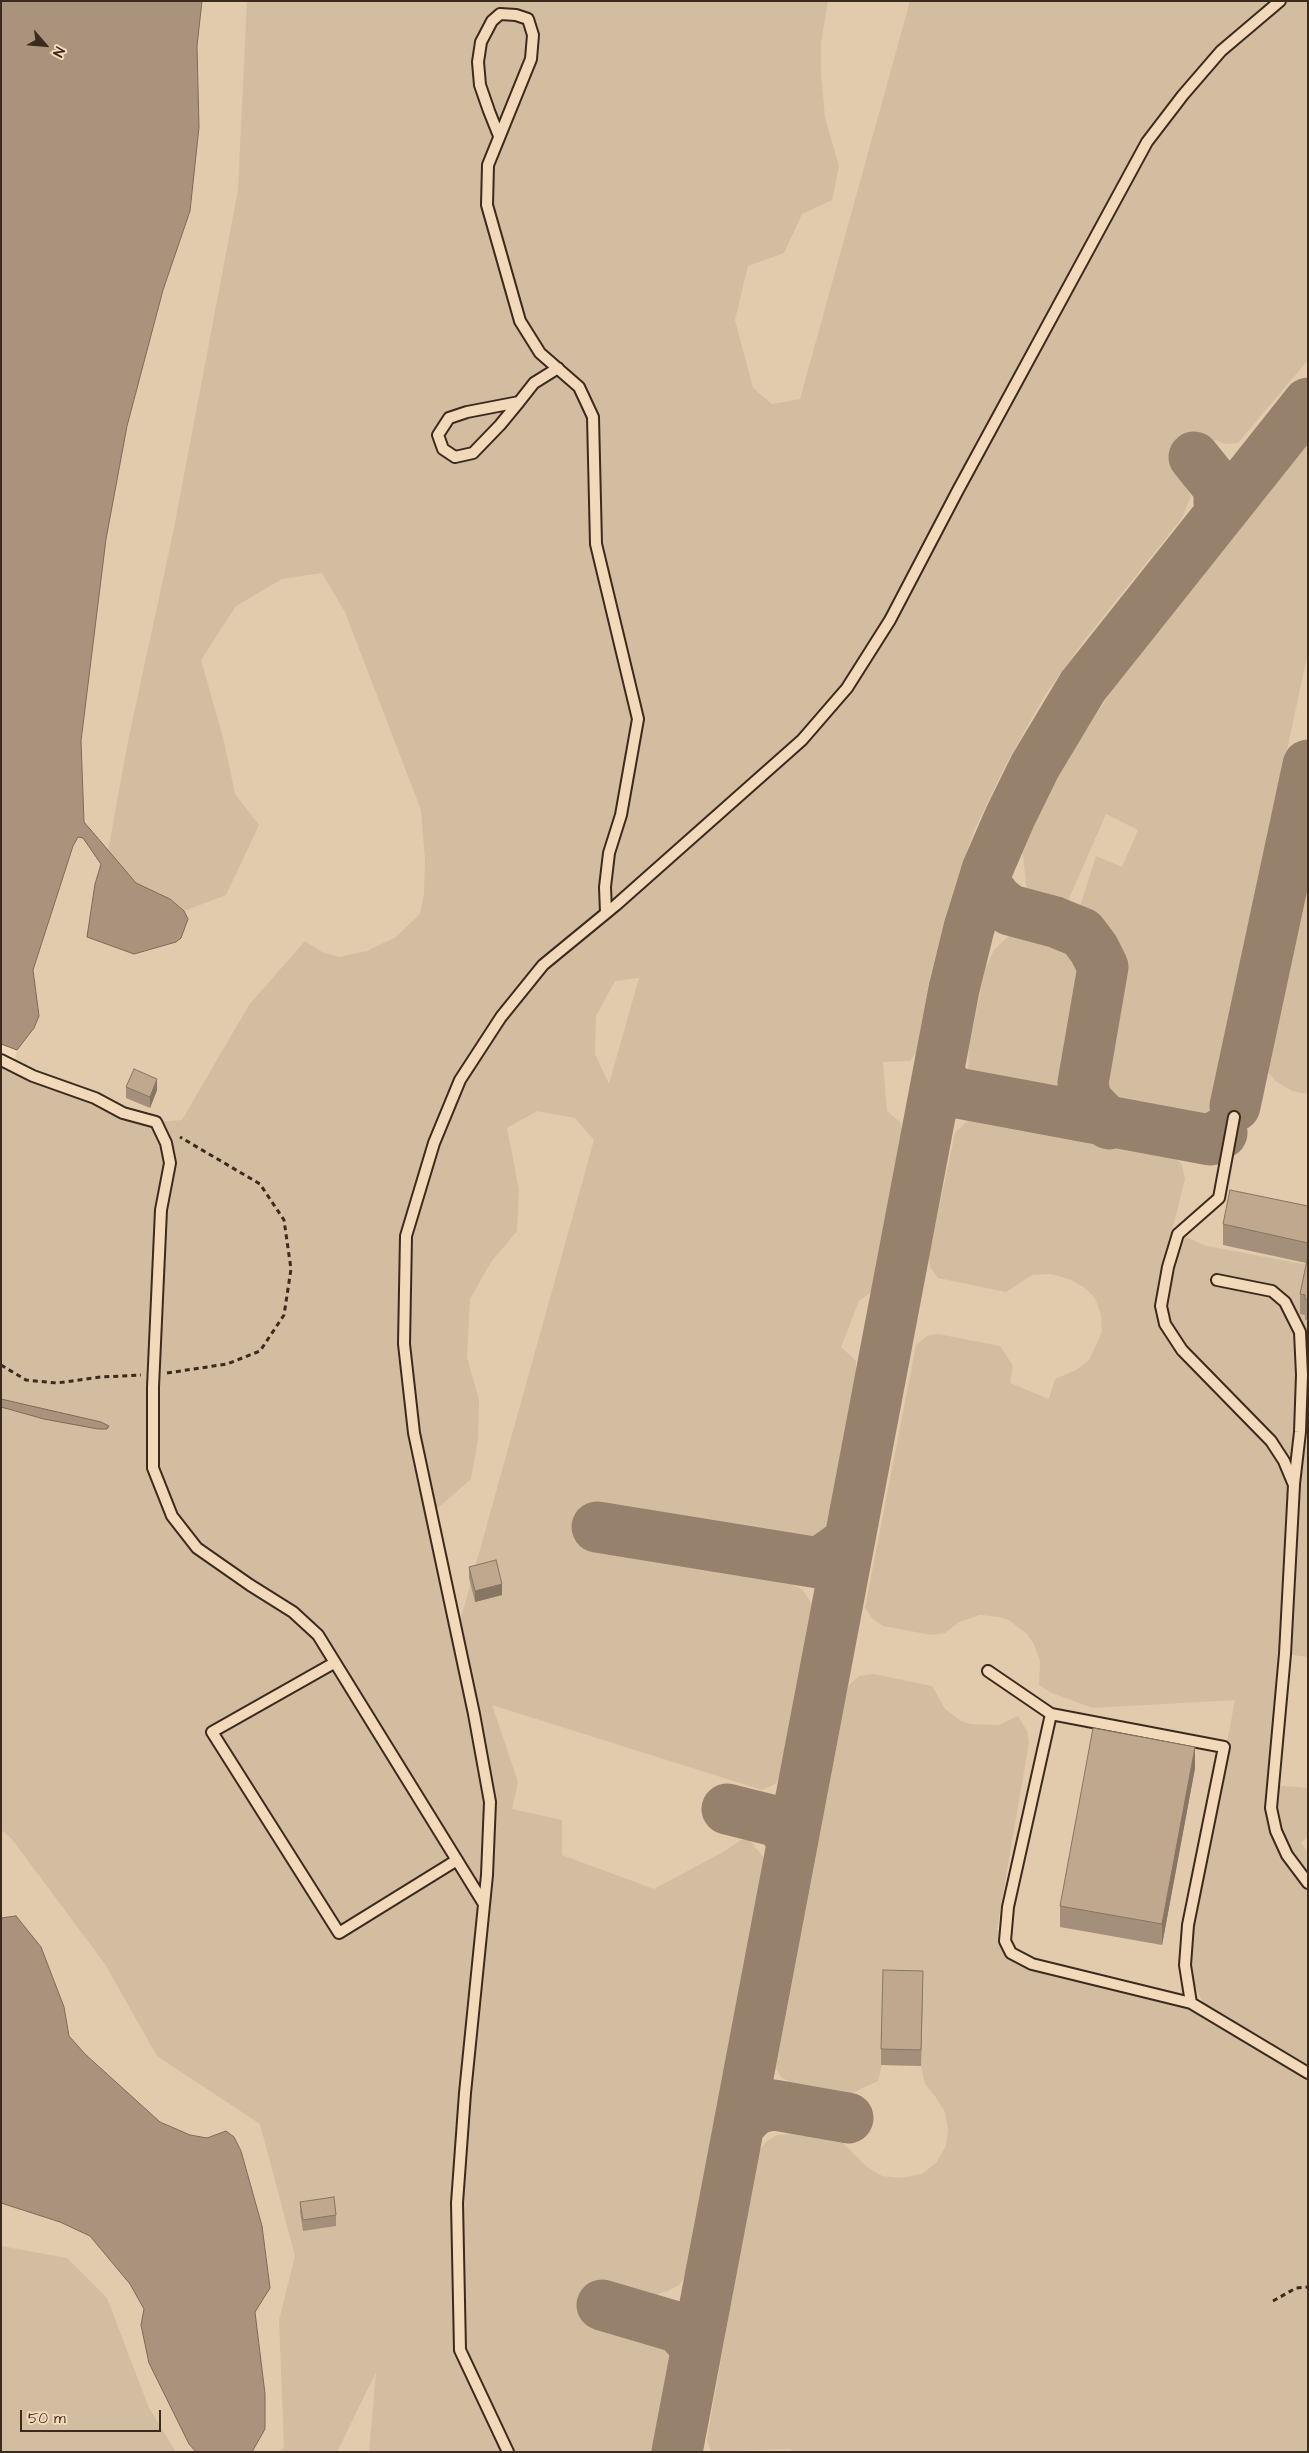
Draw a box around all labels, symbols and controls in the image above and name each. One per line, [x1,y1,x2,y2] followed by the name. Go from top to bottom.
[20,20,70,70] north arrow
[47,43,69,60] text: N
[22,2400,164,2432] scale bar
[28,2408,66,2429] text: 50 m

